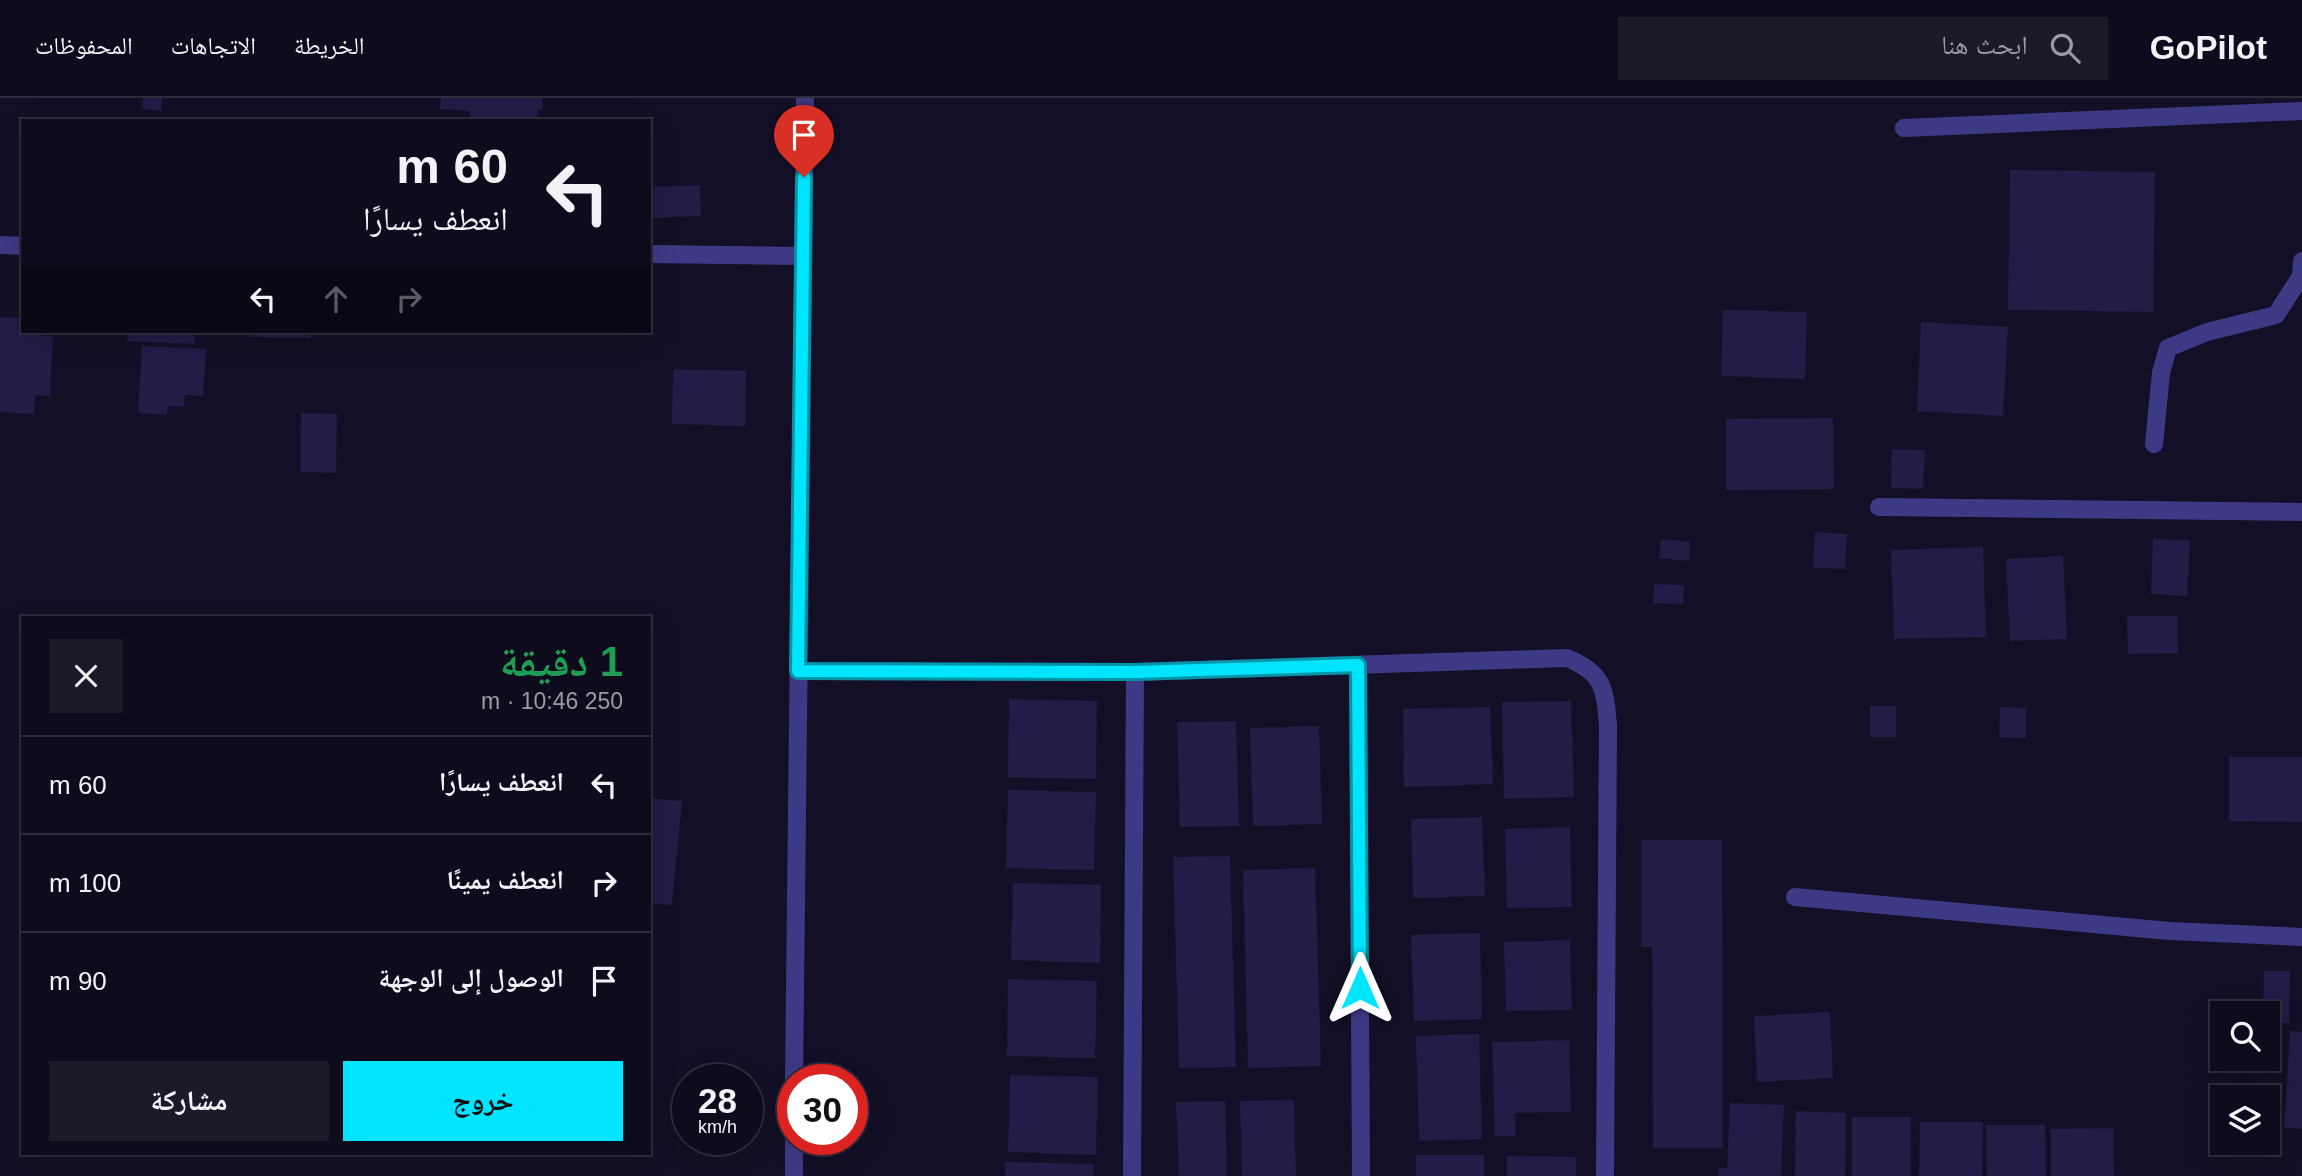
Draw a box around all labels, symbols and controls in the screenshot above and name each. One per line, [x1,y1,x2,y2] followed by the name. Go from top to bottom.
[1618,17,2108,80] search box
[2046,29,2084,67] icon: search
[2150,29,2267,66] text: GoPilot
[1941,30,2028,60] text: ابحث هنا
[35,32,133,59] text: المحفوظات
[171,32,256,59] text: الاتجاهات
[294,32,365,59] text: الخريطة
[774,105,834,177] pin
[785,116,823,154] icon: arrive
[396,139,508,193] text: 60 m
[532,147,623,238] icon: left
[363,201,508,237] text: انعطف يسارًا
[244,280,282,318] icon: left
[317,280,355,318] icon: ahead
[390,280,428,318] icon: right
[500,638,623,685] text: 1 دقيقة
[49,639,123,713] button: close
[481,688,623,714] text: 250 m · 10:46
[585,766,623,804] icon: left
[439,767,564,797] text: انعطف يسارًا
[49,770,107,800] text: 60 m
[585,864,623,902] icon: right
[447,865,564,895] text: انعطف يمينًا
[49,868,121,898] text: 100 m
[1323,951,1397,1025] position arrow
[585,962,623,1000] icon: arrive
[379,963,564,993] text: الوصول إلى الوجهة
[49,966,107,996] text: 90 m
[2210,1001,2280,1155] map controls
[2210,1001,2280,1071] button: search
[49,1061,329,1141] button: مشاركة
[343,1061,623,1141] button: خروج
[777,1064,868,1155] speed limit sign: 30
[698,1081,737,1120] text: 28
[2210,1085,2280,1155] button: layers
[698,1117,737,1137] text: km/h

